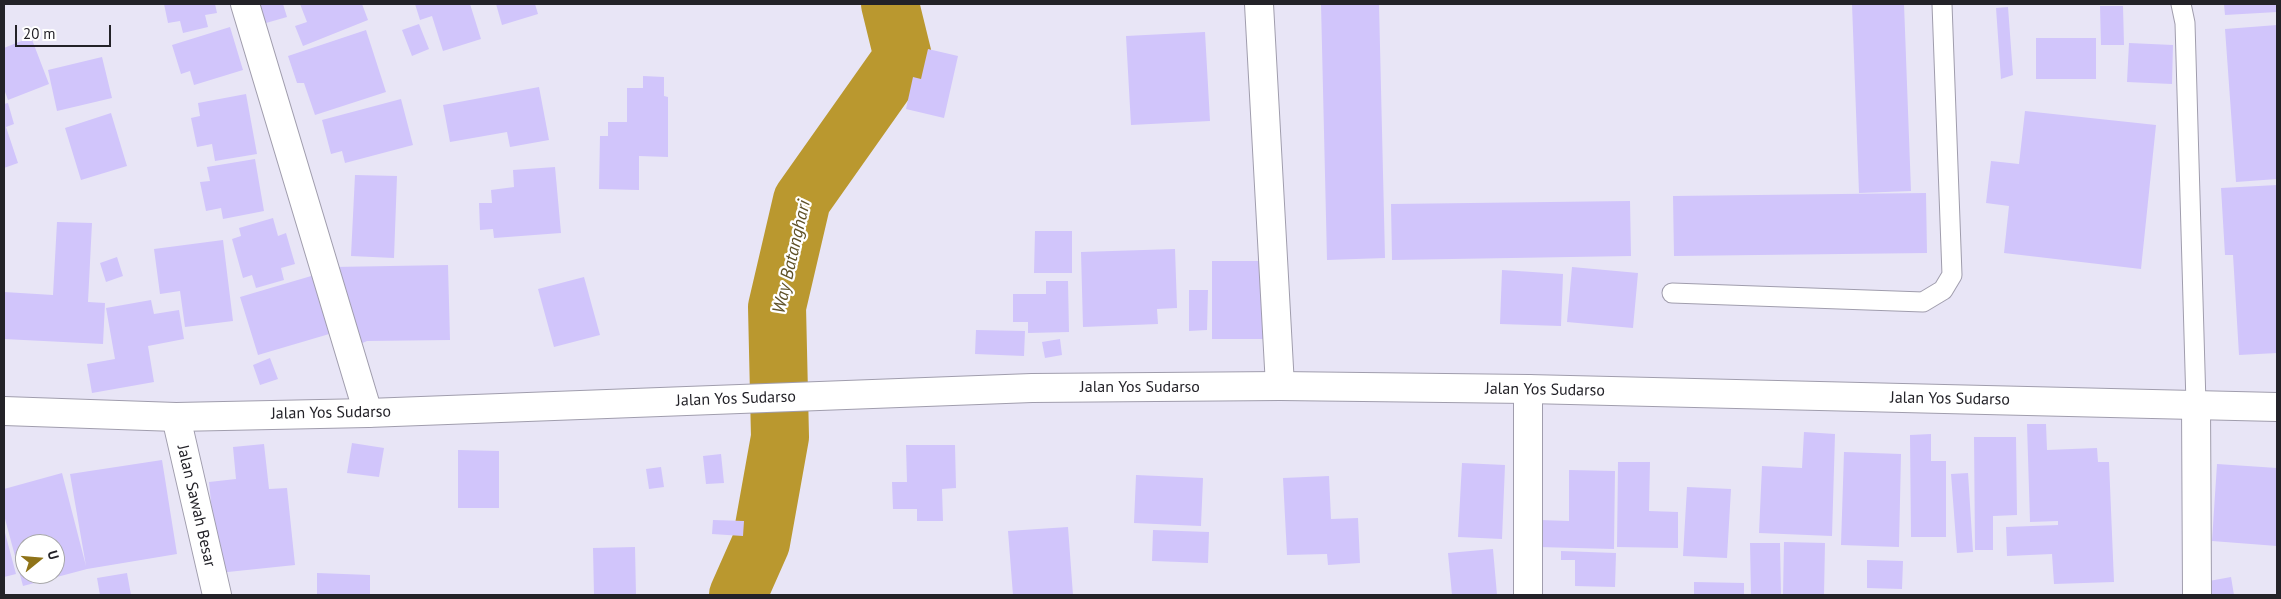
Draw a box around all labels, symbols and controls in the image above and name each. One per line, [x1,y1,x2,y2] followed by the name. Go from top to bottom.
[18,15,114,47] scale bar
[23,24,56,43] text: 20 m
[768,198,816,316] water label: Way Batanghari
[1080,377,1200,397] street label: Jalan Yos Sudarso
[1485,379,1605,401] street label: Jalan Yos Sudarso
[676,387,796,411] street label: Jalan Yos Sudarso
[1890,388,2010,410] street label: Jalan Yos Sudarso
[271,402,391,424] street label: Jalan Yos Sudarso
[173,443,219,569] street label: Jalan Sawah Besar
[15,534,65,584] north arrow
[43,548,63,562] text: U

